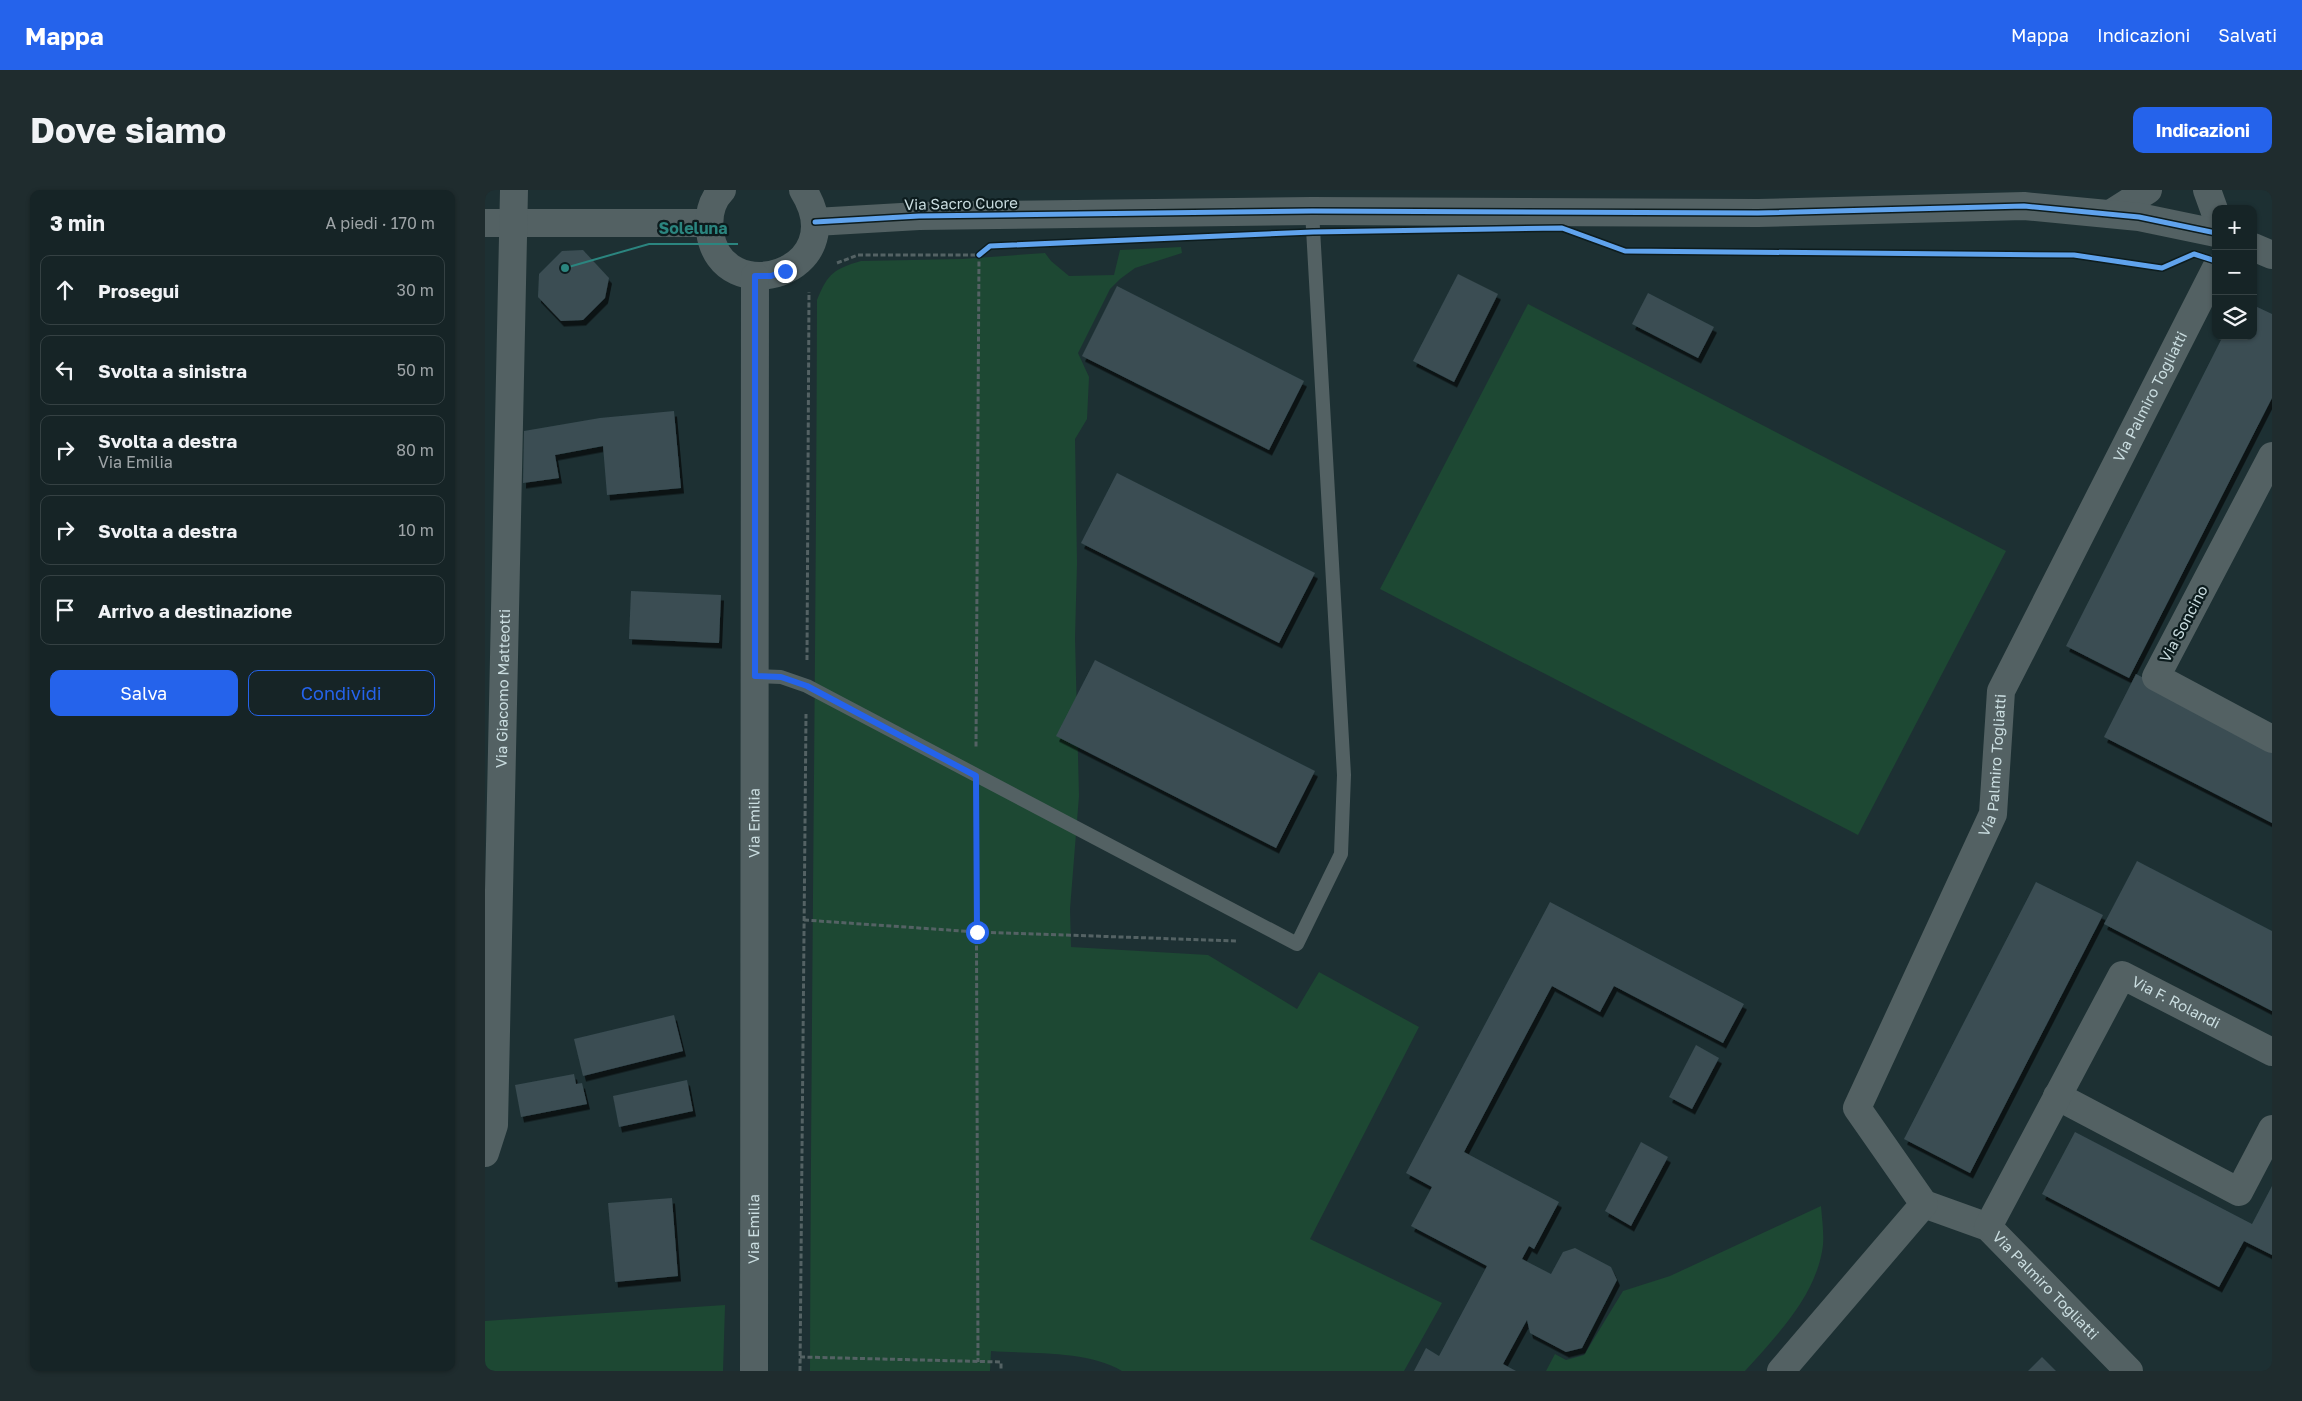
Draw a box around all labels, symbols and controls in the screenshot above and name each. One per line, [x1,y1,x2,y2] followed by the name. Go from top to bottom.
[25,21,104,50] text: Mappa
[2011,24,2069,46] text: Mappa
[2097,24,2190,46] text: Indicazioni
[2218,24,2277,46] text: Salvati
[2133,107,2272,153] button: Indicazioni
[30,109,226,151] text: Dove siamo
[904,193,1018,213] street label: Via Sacro Cuore
[2212,205,2257,340] map controls
[2212,205,2257,250] button: +
[50,210,105,236] text: 3 min
[326,213,435,233] text: A piedi · 170 m
[649,213,738,244] callout: Soleluna
[659,218,727,238] text: Soleluna
[2212,250,2257,295] button: −
[774,260,797,283] route end
[51,276,79,304] icon: ahead
[98,279,179,302] text: Prosegui
[397,280,434,300] text: 30 m
[2212,295,2257,340] button: layers
[2109,328,2190,465] street label: Via Palmiro Togliatti
[51,356,79,384] icon: left
[98,359,247,382] text: Svolta a sinistra
[397,360,434,380] text: 50 m
[98,429,237,452] text: Svolta a destra
[51,436,79,464] icon: right
[396,440,434,460] text: 80 m
[98,452,173,472] text: Via Emilia
[51,516,79,544] icon: right
[98,519,237,542] text: Svolta a destra
[398,520,434,540] text: 10 m
[2155,582,2211,665] street label: Via Soncino
[51,596,79,624] icon: arrive
[98,599,292,622] text: Arrivo a destinazione
[492,609,513,768] street label: Via Giacomo Matteotti
[50,670,238,716] button: Salva
[248,670,435,716] button: Condividi
[1974,693,2009,839] street label: Via Palmiro Togliatti
[744,788,763,858] street label: Via Emilia
[966,921,989,944] route start
[2129,972,2223,1032] street label: Via F. Rolandi
[744,1194,762,1264] street label: Via Emilia
[1989,1227,2103,1343] street label: Via Palmiro Togliatti

